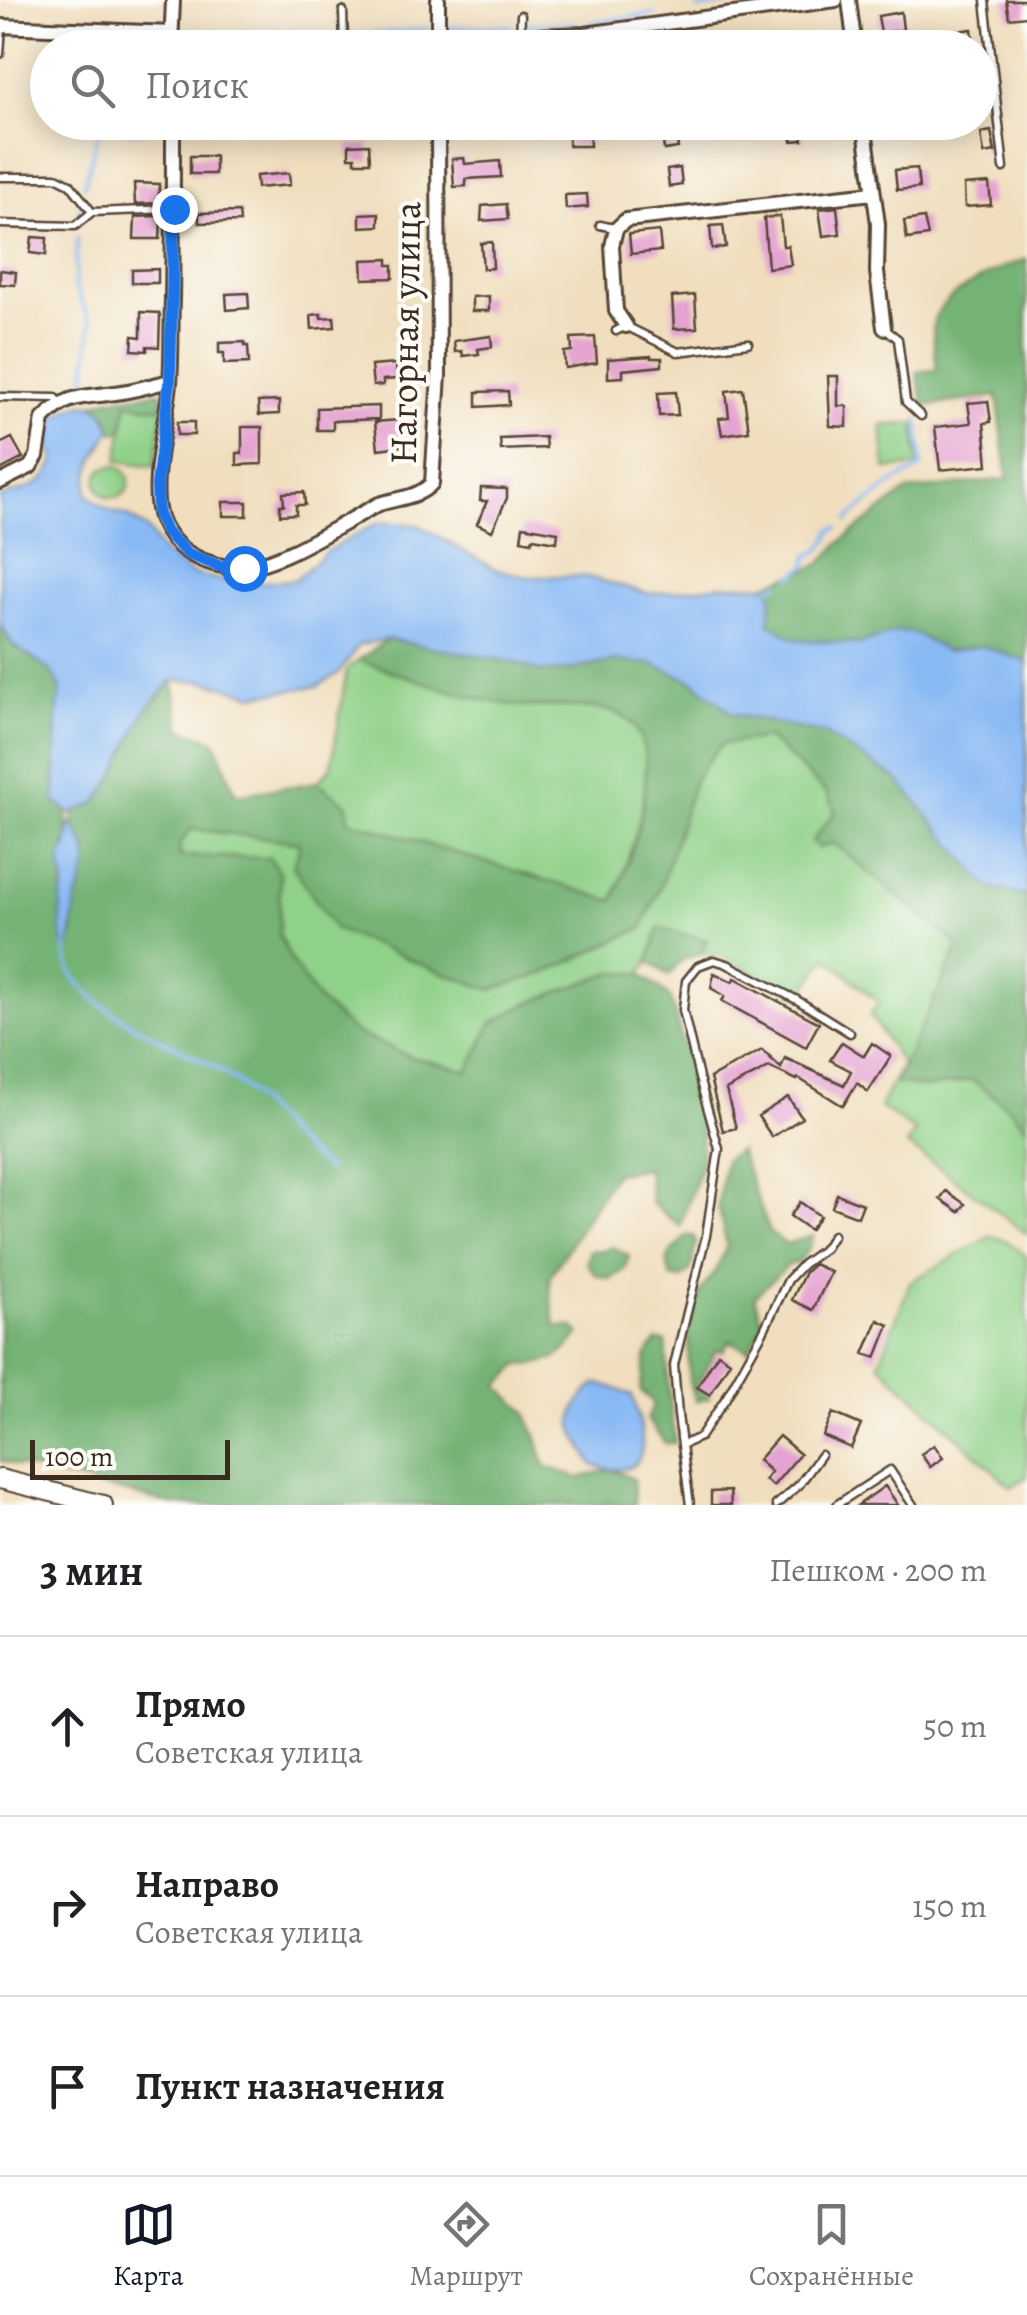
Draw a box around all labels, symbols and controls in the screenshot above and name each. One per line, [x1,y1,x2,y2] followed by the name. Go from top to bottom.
[30,30,997,140] search box
[65,58,120,113] icon: search
[145,59,249,111] text: Поиск
[152,187,198,233] route end
[377,201,433,465] street label: Нагорная улица
[222,546,268,592] route start
[30,1435,230,1480] scale bar
[45,1438,113,1476] text: 100 m
[40,1542,143,1599] text: 3 мин
[769,1548,987,1592] text: Пешком · 200 m
[135,1678,246,1730] text: Прямо
[40,1699,95,1754] icon: ahead
[923,1704,987,1748] text: 50 m
[135,1730,363,1774] text: Советская улица
[135,1858,279,1910] text: Направо
[40,1879,95,1934] icon: right
[912,1884,987,1928] text: 150 m
[135,1910,363,1954] text: Советская улица
[40,2059,95,2114] icon: arrive
[135,2060,445,2112] text: Пункт назначения
[113,2197,184,2295] tab: Карта
[410,2197,523,2295] tab: Маршрут
[749,2197,914,2295] tab: Сохранённые

